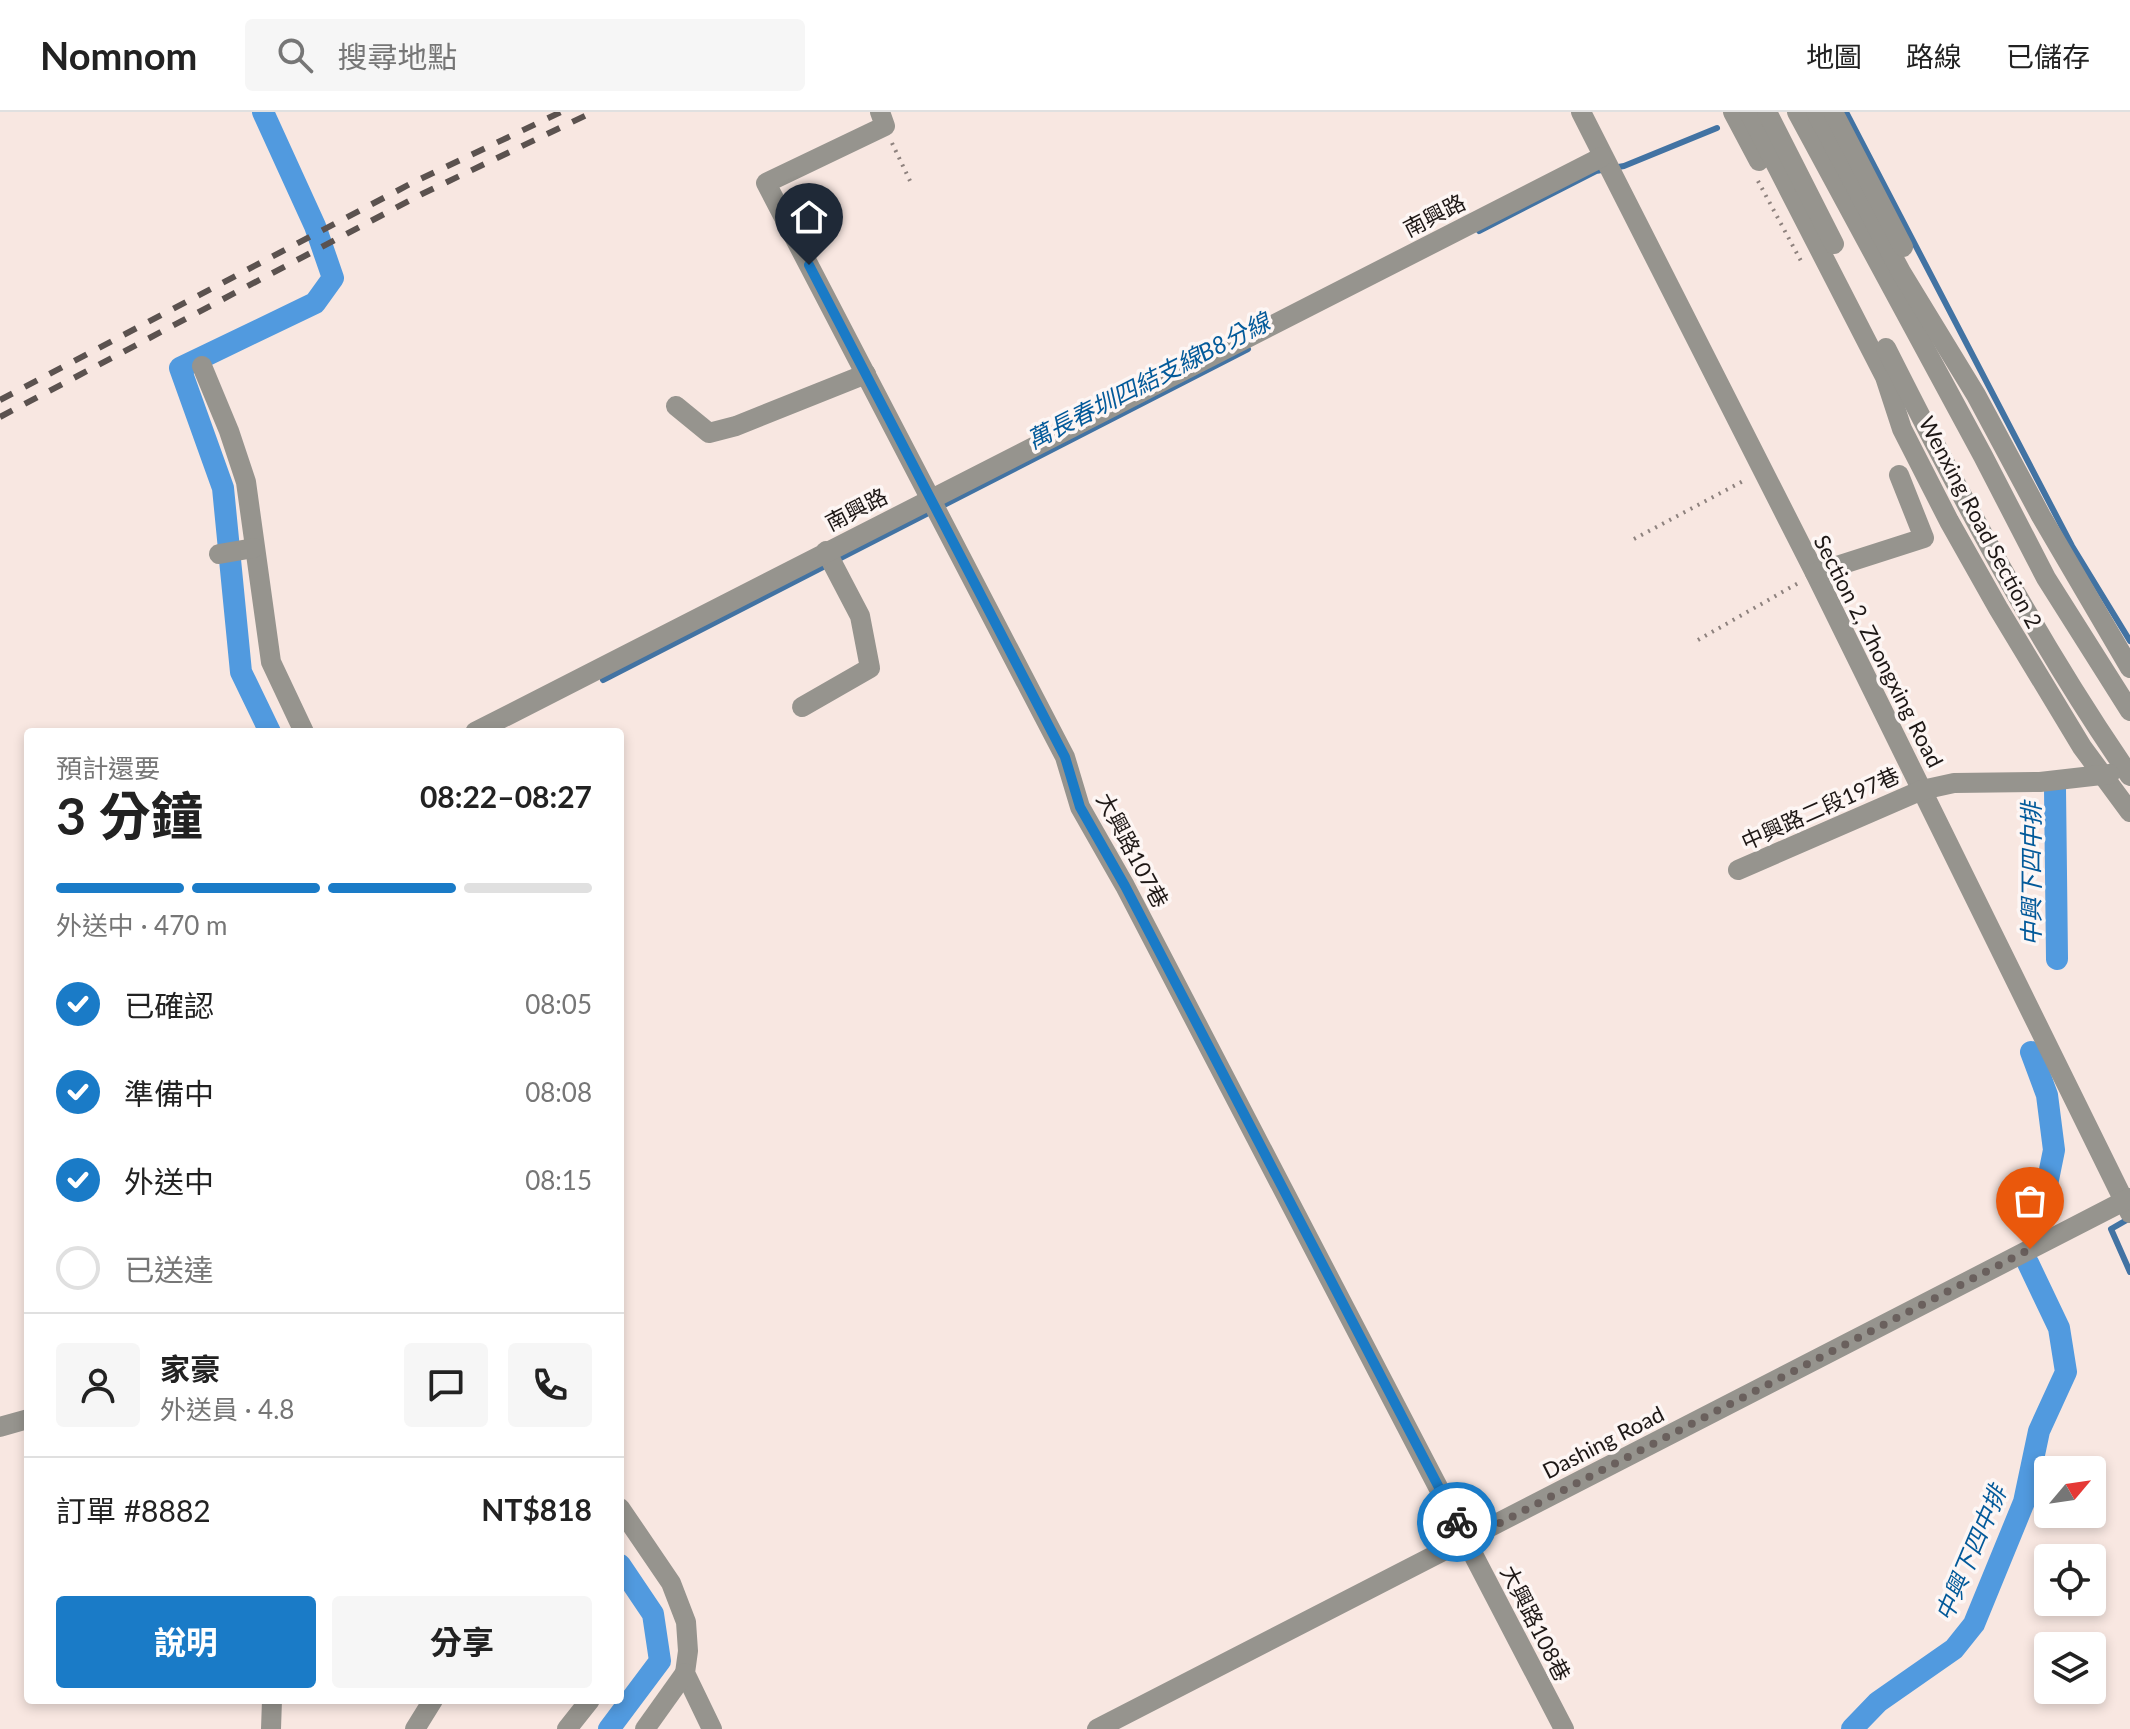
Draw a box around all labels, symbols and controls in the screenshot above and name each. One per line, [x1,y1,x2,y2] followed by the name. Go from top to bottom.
[245,19,805,91] search box
[40,32,197,78] text: Nomnom
[273,33,317,77] icon: search
[337,38,457,74] text: 搜尋地點
[1806,39,1862,73] text: 地圖
[1906,39,1962,73] text: 路線
[2006,39,2090,73] text: 已儲存
[775,183,843,265] pin
[1398,188,1470,242] street label: 南興路
[787,195,831,239] icon: home
[1022,305,1277,454] water label: 萬長春圳四結支線B8分線
[1914,411,2048,633] street label: Wenxing Road Section 2
[820,482,892,536] street label: 南興路
[1809,530,1949,772] street label: Section 2, Zhongxing Road
[56,752,160,784] text: 預計還要
[1737,761,1903,855] street label: 中興路二段197巷
[420,778,592,814] text: 08:22–08:27
[56,784,203,846] text: 3 分鐘
[1091,788,1175,912] street label: 大興路107巷
[2016,799,2045,946] water label: 中興下四中排
[56,909,227,941] text: 外送中 · 470 m
[56,982,100,1026] icon: check
[124,987,214,1023] text: 已確認
[525,988,592,1020] text: 08:05
[56,1070,100,1114] icon: check
[124,1075,214,1111] text: 準備中
[525,1076,592,1108] text: 08:08
[56,1158,100,1202] icon: check
[124,1163,214,1199] text: 外送中
[525,1164,592,1196] text: 08:15
[1996,1167,2064,1249] pin
[2008,1179,2052,1223] icon: bag
[124,1251,214,1287] text: 已送達
[56,1343,140,1427] button: person
[404,1343,488,1427] button: chat
[508,1343,592,1427] button: phone
[160,1350,220,1386] text: 家豪
[160,1393,294,1425] text: 外送員 · 4.8
[1538,1400,1668,1484] street label: Dashing Road
[2034,1456,2106,1528] north arrow
[2034,1456,2106,1704] map controls
[1929,1478,2013,1625] water label: 中興下四中排
[1417,1482,1497,1562] courier
[481,1491,592,1527] text: NT$818
[56,1492,211,1528] text: 訂單 #8882
[1435,1500,1479,1544] icon: bike
[2034,1544,2106,1616] button: locate
[1495,1561,1577,1685] street label: 大興路108巷
[56,1596,316,1688] button: 說明
[332,1596,592,1688] button: 分享
[2034,1632,2106,1704] button: layers

